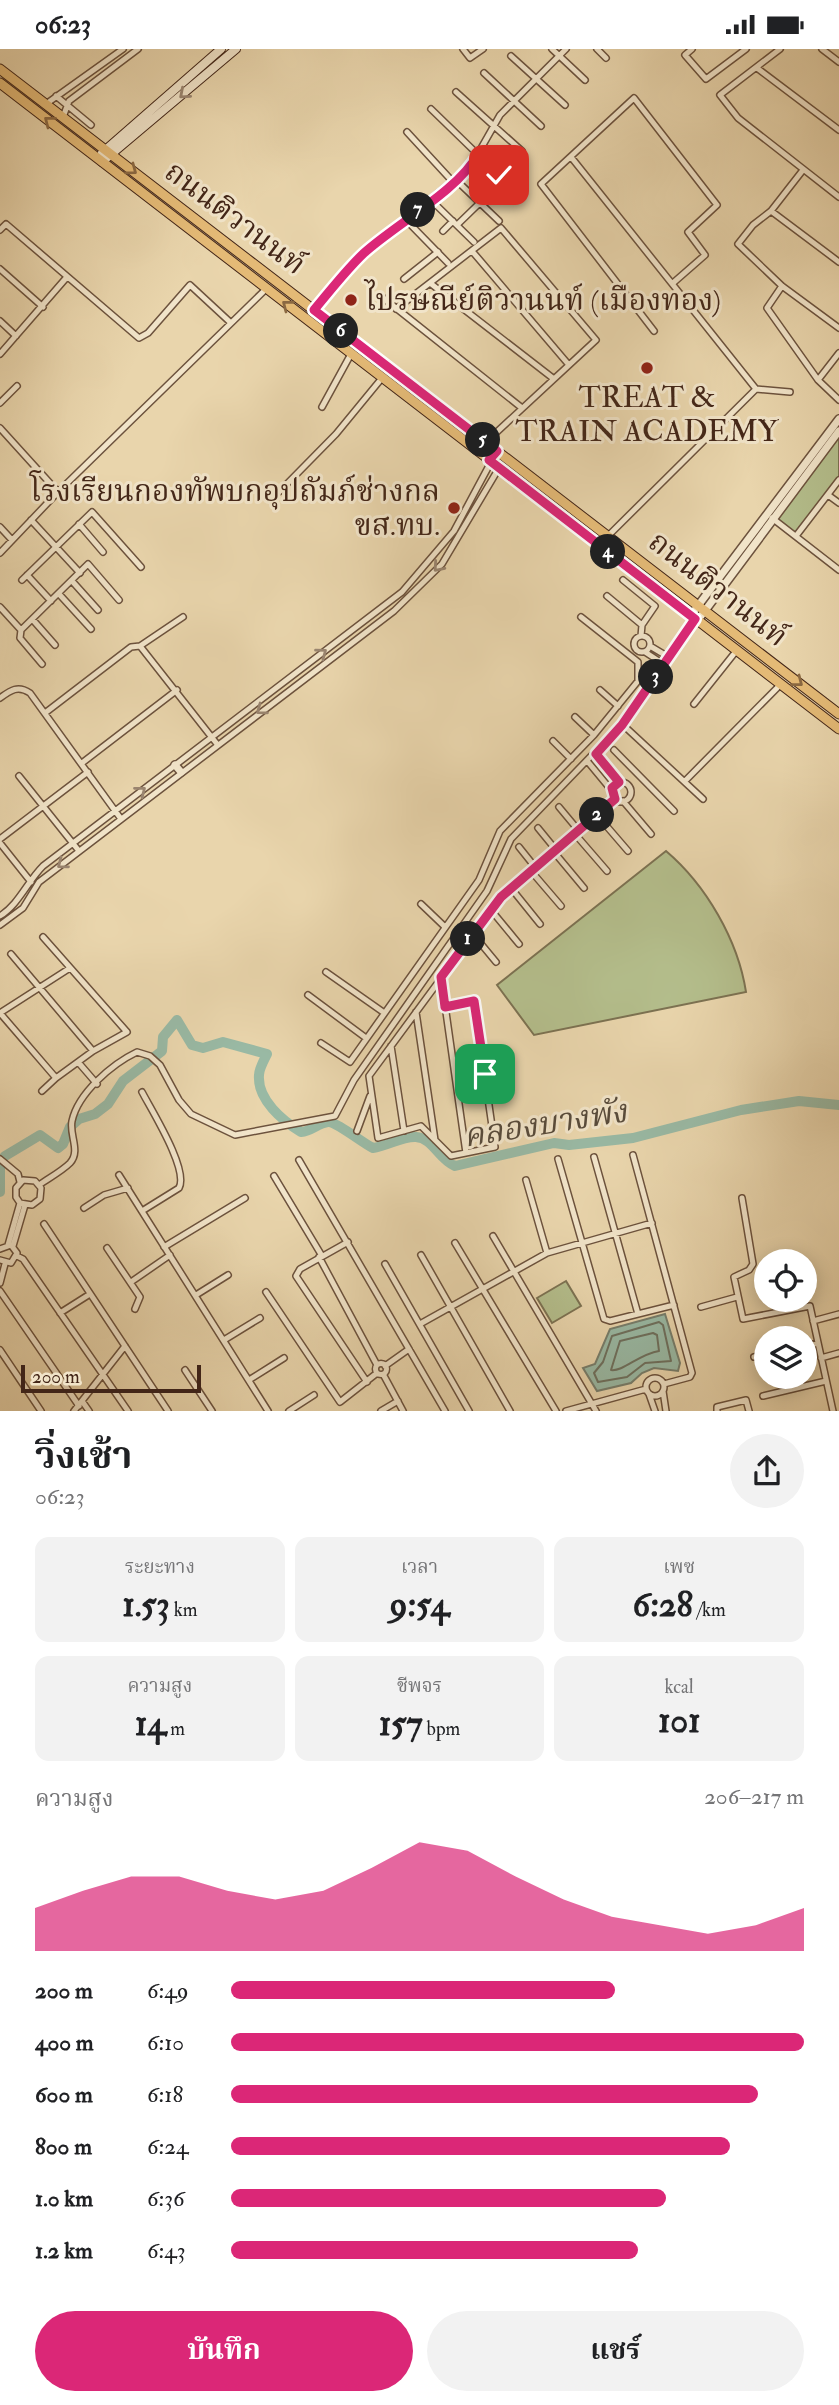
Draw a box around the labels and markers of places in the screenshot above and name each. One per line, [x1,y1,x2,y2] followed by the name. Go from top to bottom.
[469,145,529,205] pin
[400,193,436,227] pin: 7
[363,279,721,319] place label: ไปรษณีย์ติวานนท์ (เมืองทอง)
[343,292,359,308] marker: ไปรษณีย์ติวานนท์ (เมืองทอง)
[324,313,358,349] pin: 6
[639,360,655,376] marker: TREAT & TRAIN ACADEMY
[515,379,780,450] place label: TREAT & TRAIN ACADEMY
[466,423,500,457] pin: 5
[29,470,440,544] place label: โรงเรียนกองทัพบกอุปถัมภ์ช่างกล ขส.ทบ.
[446,500,462,516] marker: โรงเรียนกองทัพบกอุปถัมภ์ช่างกล ขส.ทบ.
[590,535,626,569] pin: 4
[638,659,674,695] pin: 3
[580,797,614,833] pin: 2
[450,921,486,957] pin: 1
[455,1044,515,1104] pin

